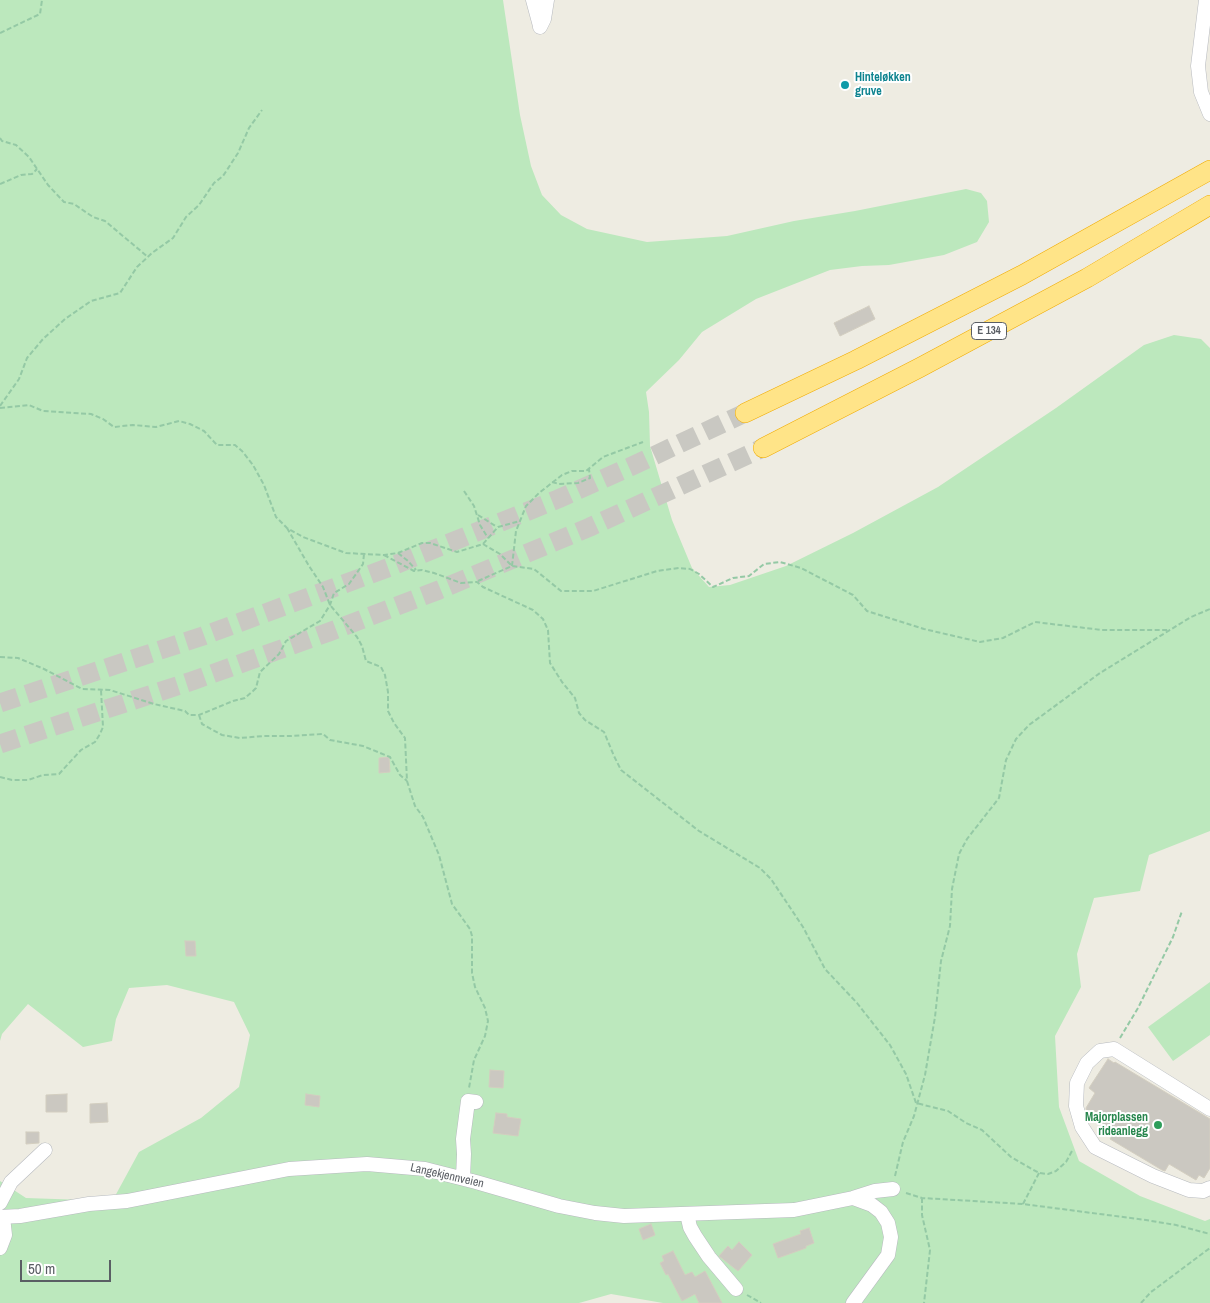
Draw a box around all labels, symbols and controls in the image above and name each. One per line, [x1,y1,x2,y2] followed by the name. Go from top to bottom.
[855,71,911,99] place label: Hinteløkken gruve
[839,79,851,91] marker: Hinteløkken gruve
[972,322,1006,340] road number: E 134
[1085,1111,1148,1139] place label: Majorplassen rideanlegg
[1152,1119,1164,1131] marker: Majorplassen rideanlegg
[409,1161,485,1191] street label: Langekjennveien
[22,1250,114,1282] scale bar
[28,1258,55,1279] text: 50 m

